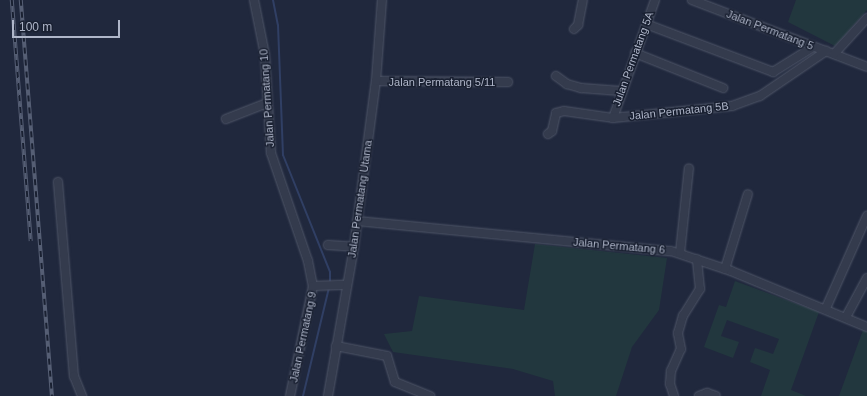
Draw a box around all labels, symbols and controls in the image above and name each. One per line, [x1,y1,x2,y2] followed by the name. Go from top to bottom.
[725,7,815,53] street label: Jalan Permatang 5
[610,10,656,108] street label: Julan Permatang 5A
[14,12,122,38] scale bar
[19,20,52,34] text: 100 m
[257,48,277,148] street label: Jalan Permatang 10
[389,75,495,89] street label: Jalan Permatang 5/11
[629,99,729,123] street label: Jalan Permatang 5B
[345,139,375,259] street label: Jalan Permatang Utama
[572,235,666,257] street label: Jalan Permatang 6
[287,290,319,384] street label: Jalan Permatang 9

